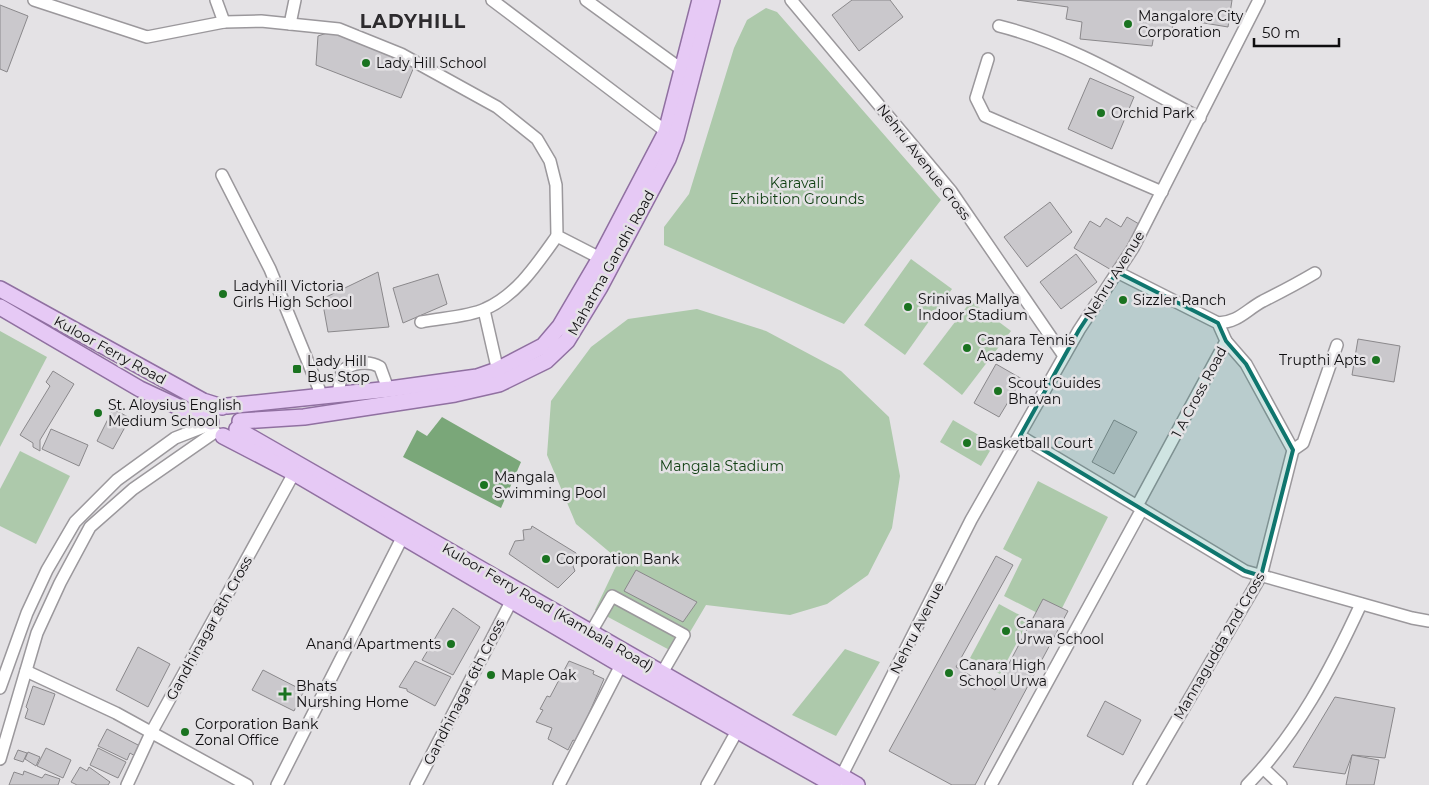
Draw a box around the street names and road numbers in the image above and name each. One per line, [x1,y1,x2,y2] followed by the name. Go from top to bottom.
[873,100,975,224] street label: Nehru Avenue Cross
[564,187,658,339] street label: Mahatma Gandhi Road
[1080,227,1148,323] street label: Nehru Avenue
[51,312,169,388] street label: Kuloor Ferry Road
[1167,343,1231,441] street label: 1 A Cross Road
[439,539,657,675] street label: Kuloor Ferry Road (Kambala Road)
[162,553,256,703] street label: Gandhinagar 8th Cross
[1169,569,1269,723] street label: Mannagudda 2nd Cross
[886,579,948,677] street label: Nehru Avenue
[419,616,509,768] street label: Gandhinagar 6th Cross

